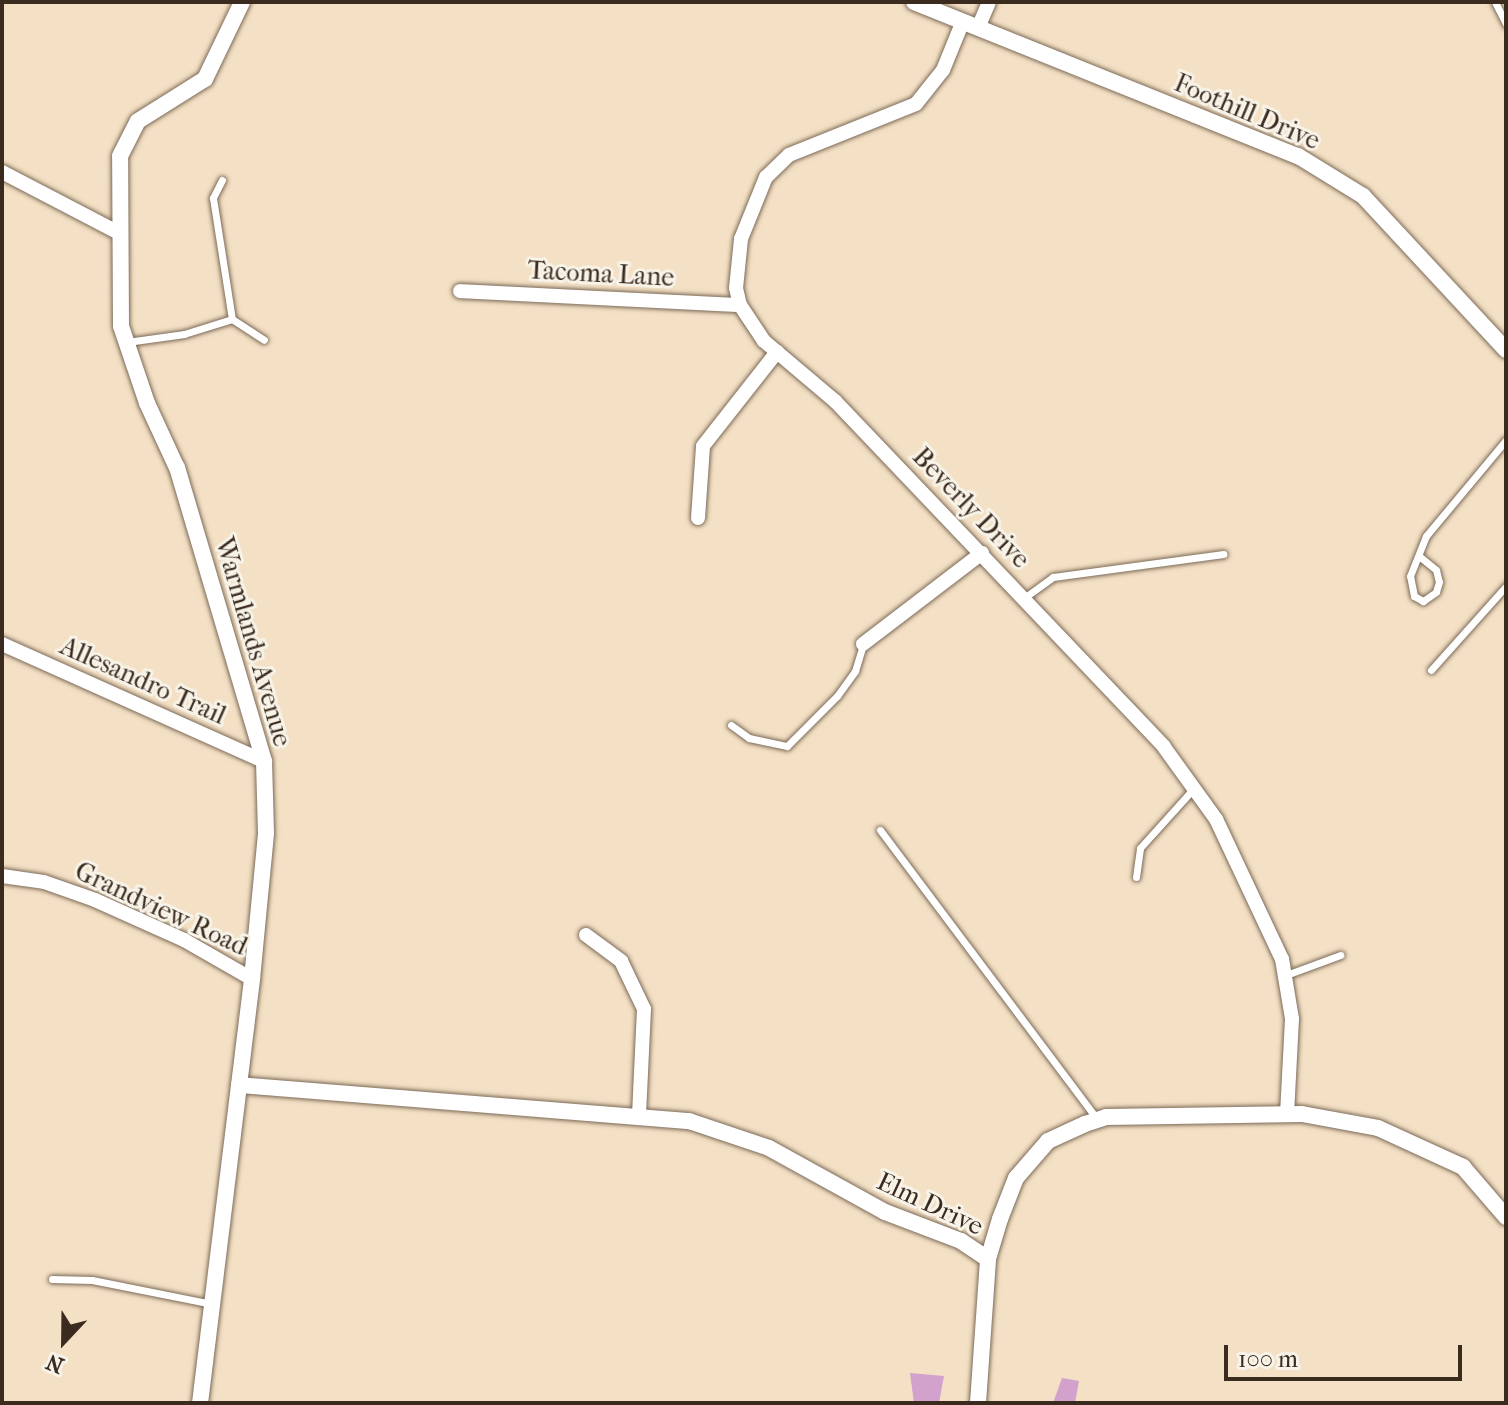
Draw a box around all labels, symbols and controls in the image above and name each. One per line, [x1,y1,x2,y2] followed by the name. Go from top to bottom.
[1170,67,1324,157] street label: Foothill Drive
[527,255,675,293] street label: Tacoma Lane
[906,441,1036,575] street label: Beverly Drive
[208,534,298,750] street label: Warmlands Avenue
[55,631,231,731] street label: Allesandro Trail
[70,855,252,963] street label: Grandview Road
[872,1166,988,1242] street label: Elm Drive
[24,1301,104,1381] north arrow
[1228,1329,1466,1379] scale bar
[1238,1345,1298,1373] text: 100 m
[42,1348,68,1378] text: N

